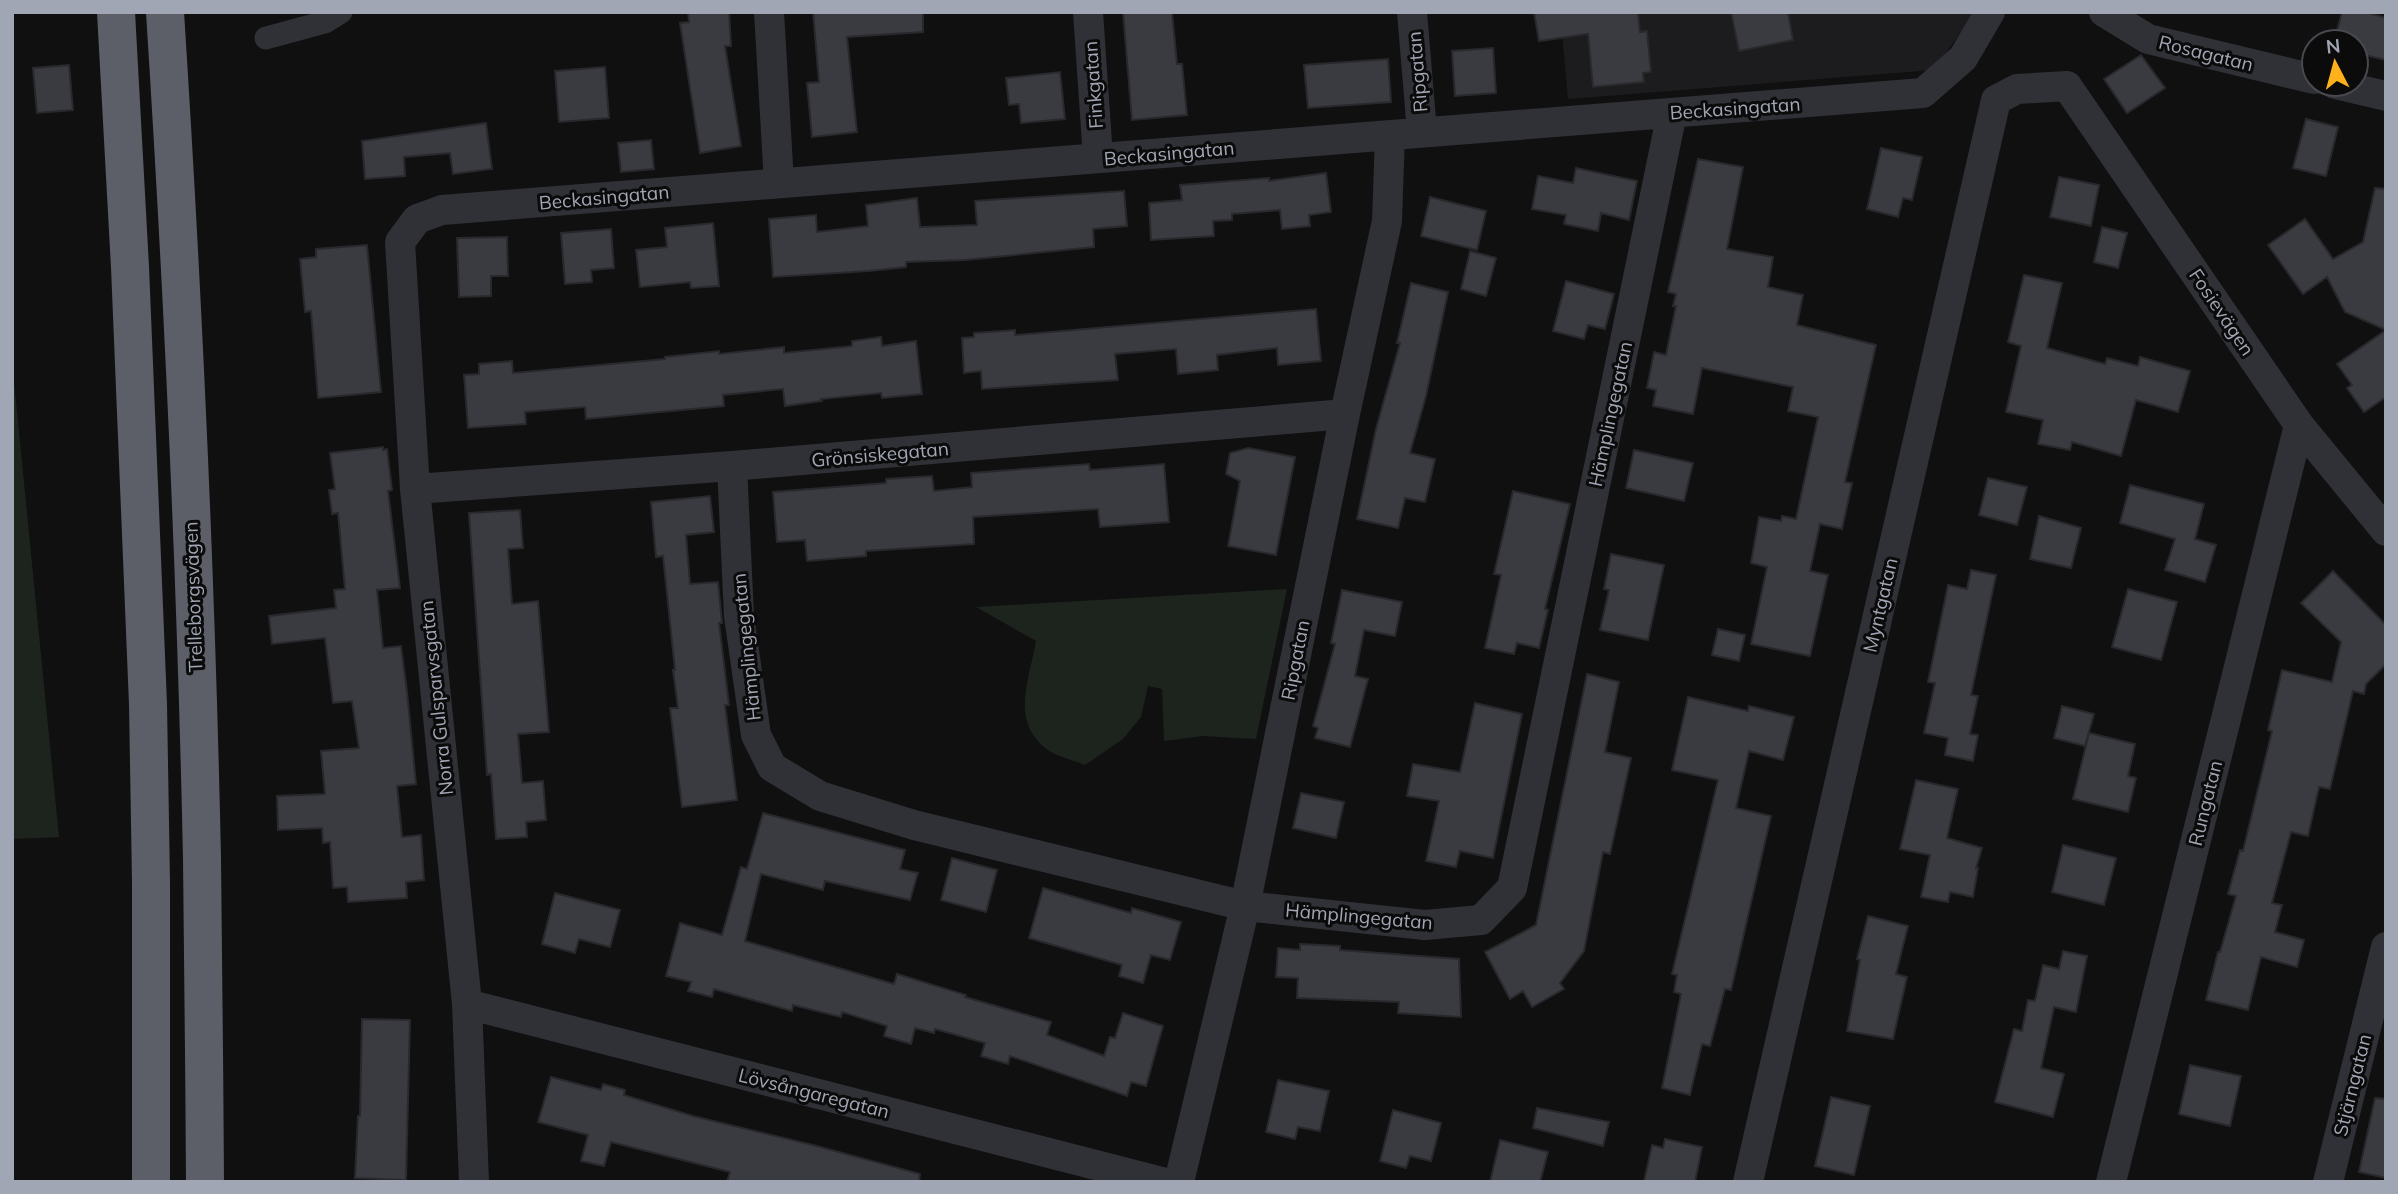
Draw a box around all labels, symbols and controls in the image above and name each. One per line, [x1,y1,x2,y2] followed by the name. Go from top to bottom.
[2300,28,2370,98] north arrow
[2156,30,2256,76] street label: Rosagatan
[1402,31,1432,113] street label: Ripgatan
[2325,33,2342,59] text: N
[1078,40,1108,130] street label: Finkgatan
[1669,91,1801,125] street label: Beckasingatan
[1103,135,1235,171] street label: Beckasingatan
[538,179,670,215] street label: Beckasingatan
[2184,264,2260,360] street label: Fosievägen
[1583,339,1637,489] street label: Hämplingegatan
[810,436,950,472] street label: Grönsiskegatan
[178,521,208,673] street label: Trelleborgsvägen
[1857,555,1903,655] street label: Myntgatan
[726,572,766,722] street label: Hämplingegatan
[414,600,458,796] street label: Norra Gulsparvsgatan
[1275,618,1315,702] street label: Ripgatan
[2183,758,2227,848] street label: Rungatan
[1284,898,1434,934] street label: Hämplingegatan
[2328,1031,2376,1139] street label: Stjärngatan
[736,1063,892,1123] street label: Lövsångaregatan

